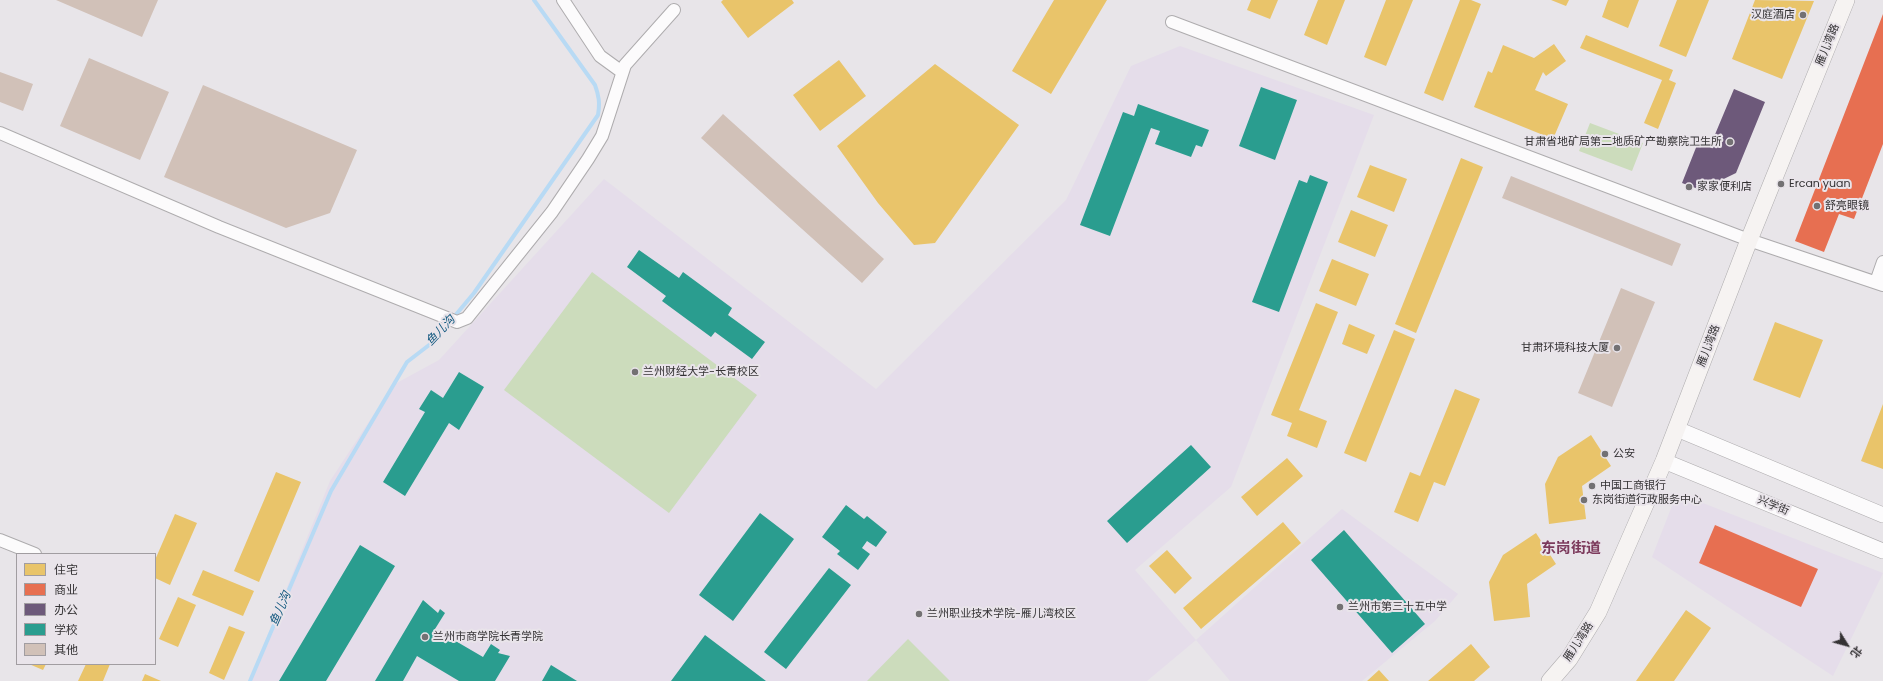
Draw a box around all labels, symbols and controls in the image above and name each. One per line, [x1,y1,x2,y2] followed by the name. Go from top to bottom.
[1751,8,1795,22] place label: 汉庭酒店
[1798,10,1808,20] marker: 汉庭酒店
[1814,22,1842,68] street label: 雁儿湾路
[1524,135,1722,149] place label: 甘肃省地矿局第二地质矿产勘察院卫生所
[1725,137,1735,147] marker: 甘肃省地矿局第二地质矿产勘察院卫生所
[1789,177,1851,191] place label: Ercan yuan
[1776,179,1786,189] marker: Ercan yuan
[1697,180,1752,194] place label: 家家便利店
[1684,182,1694,192] marker: 家家便利店
[1825,199,1869,213] place label: 舒亮眼镜
[1812,201,1822,211] marker: 舒亮眼镜
[423,313,459,349] water label: 鱼儿沟
[1695,323,1723,369] street label: 雁儿湾路
[1521,341,1609,355] place label: 甘肃环境科技大厦
[1612,343,1622,353] marker: 甘肃环境科技大厦
[643,365,759,379] place label: 兰州财经大学-长青校区
[630,367,640,377] marker: 兰州财经大学-长青校区
[1613,447,1635,461] place label: 公安
[1600,449,1610,459] marker: 公安
[1600,479,1666,493] place label: 中国工商银行
[1587,481,1597,491] marker: 中国工商银行
[1592,493,1702,507] place label: 东岗街道行政服务中心
[1755,494,1791,518] street label: 兴学街
[1579,495,1589,505] marker: 东岗街道行政服务中心
[1541,540,1601,558] district label: 东岗街道
[16,553,156,665] legend
[54,561,78,578] text: 住宅
[54,581,78,598] text: 商业
[267,590,295,628] water label: 鱼儿沟
[1348,600,1447,614] place label: 兰州市第三十五中学
[54,601,78,618] text: 办公
[1335,602,1345,612] marker: 兰州市第三十五中学
[927,607,1076,621] place label: 兰州职业技术学院-雁儿湾校区
[914,609,924,619] marker: 兰州职业技术学院-雁儿湾校区
[1561,620,1597,664] street label: 雁儿湾路
[54,621,78,638] text: 学校
[1827,625,1867,665] north arrow
[433,630,543,644] place label: 兰州市商学院长青学院
[420,632,430,642] marker: 兰州市商学院长青学院
[54,641,78,658] text: 其他
[1847,643,1866,661] text: 北

